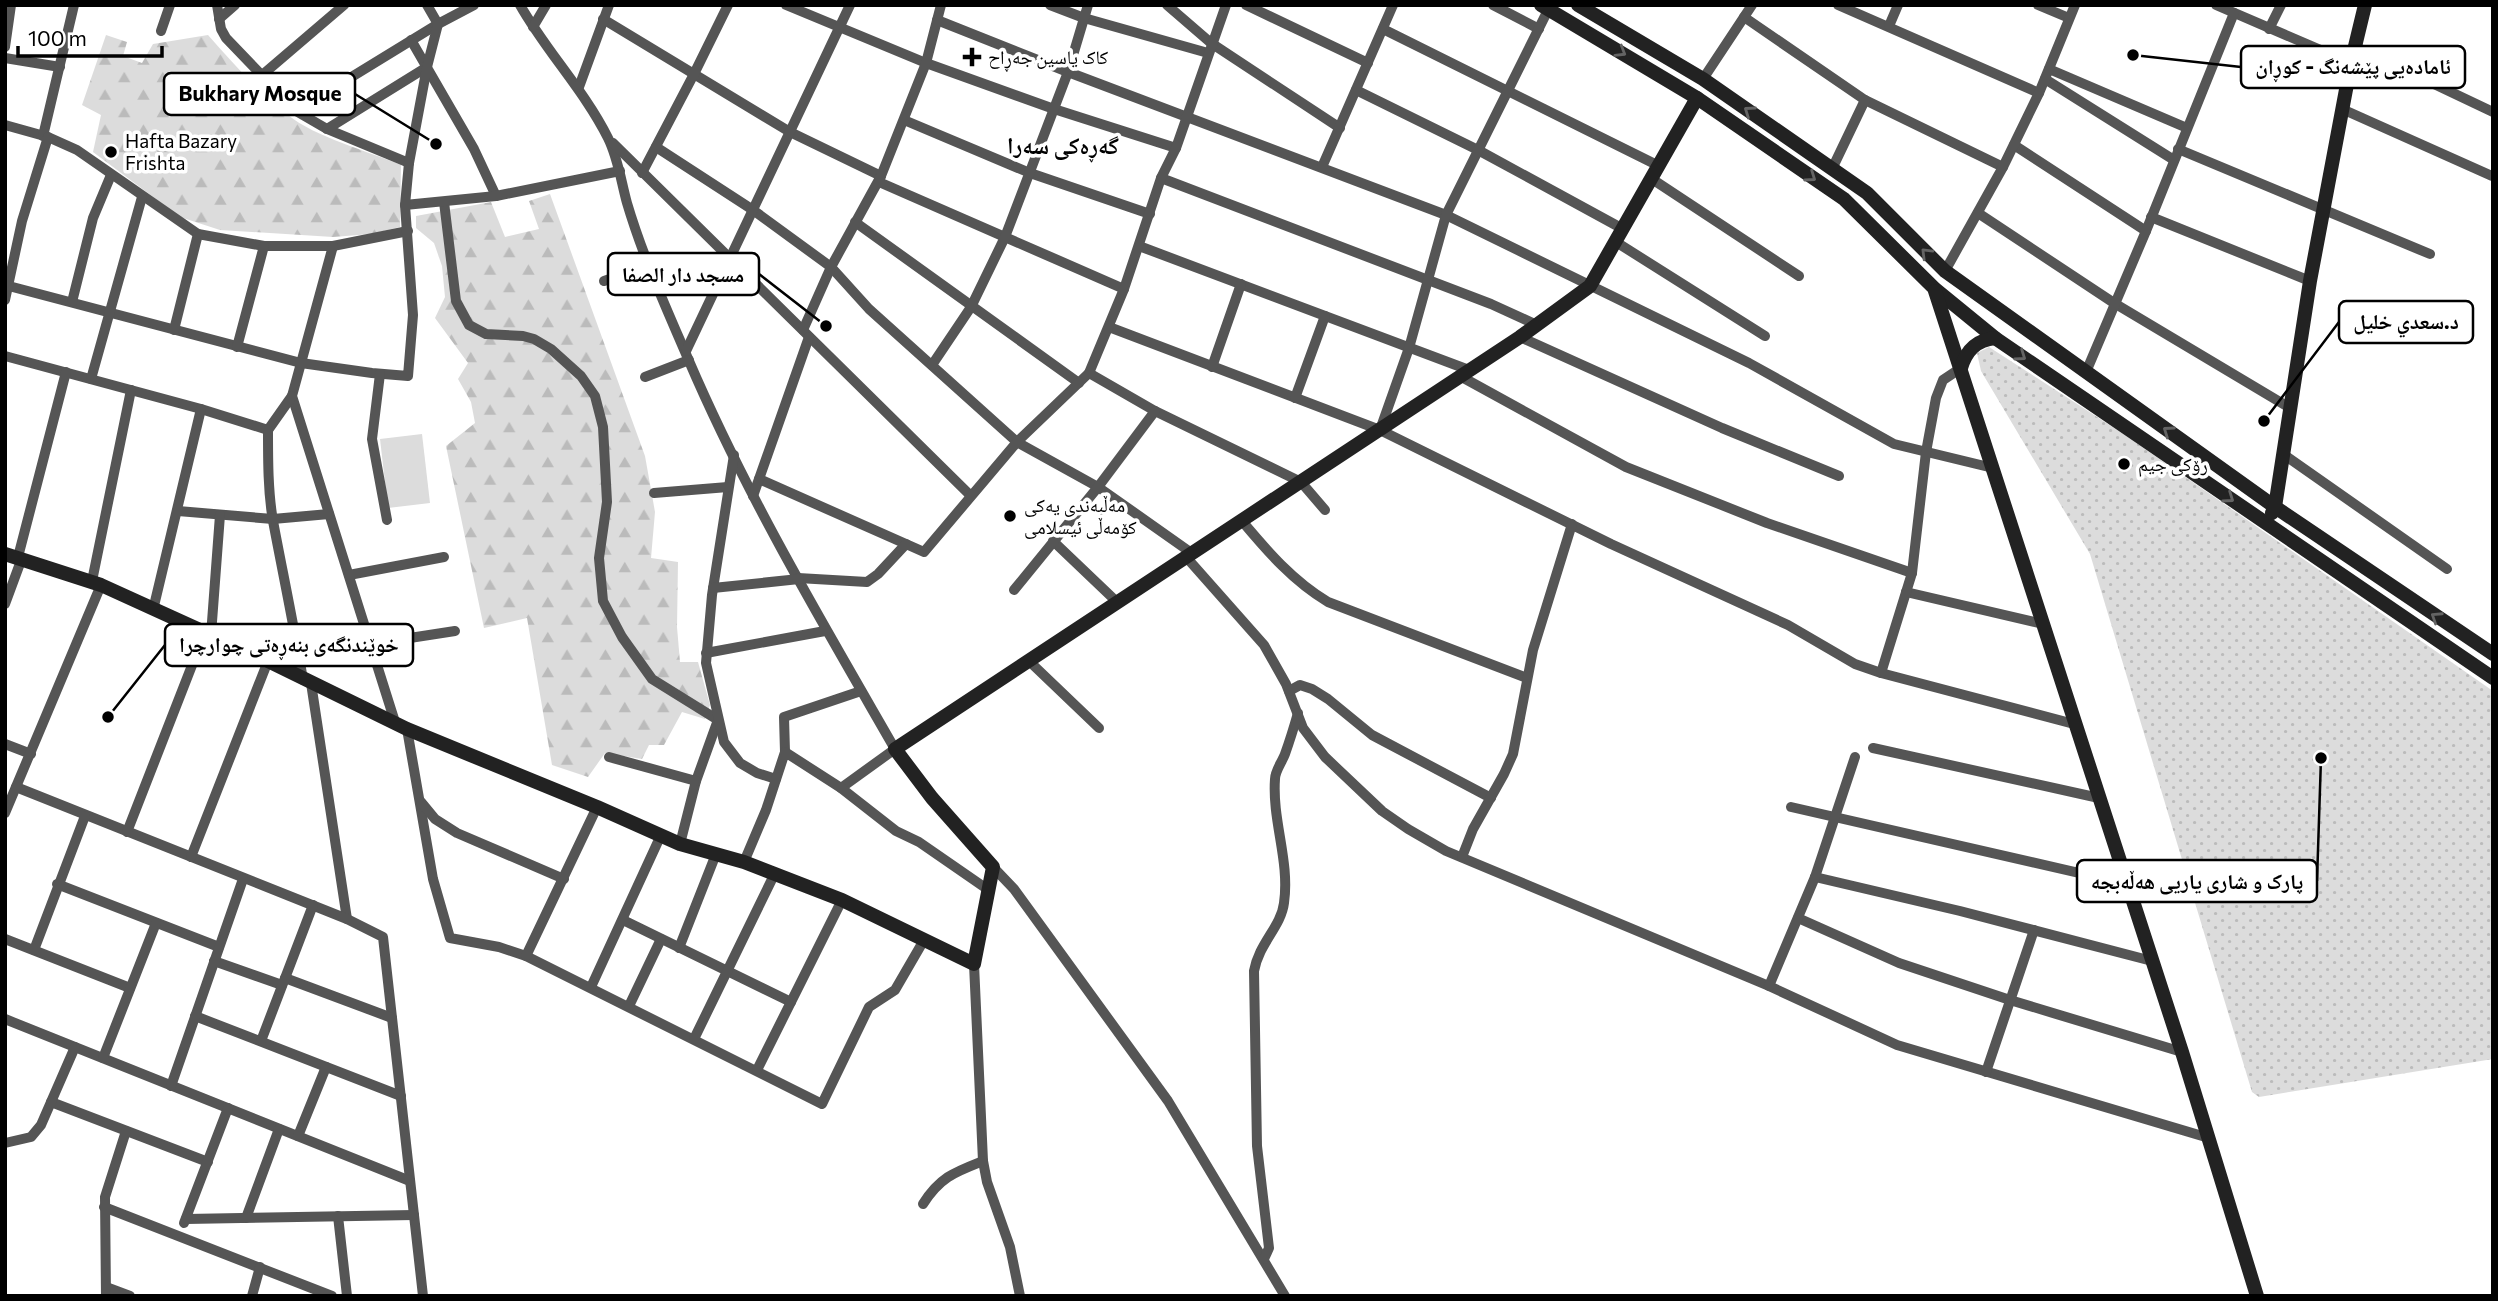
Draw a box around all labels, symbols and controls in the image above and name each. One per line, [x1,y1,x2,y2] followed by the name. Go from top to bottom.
[18,14,161,58] scale bar
[28,25,87,50] text: 100 m
[1614,44,1627,57] one-way arrow
[988,45,1108,72] place label: کاک یاسین جەڕاح
[2241,46,2465,88] callout: ئامادەیی پێشەنگ - کوڕان
[962,47,982,67] marker: کاک یاسین جەڕاح
[2255,53,2451,83] text: ئامادەیی پێشەنگ - کوڕان
[164,73,355,115] callout: Bukhary Mosque
[179,80,341,105] text: Bukhary Mosque
[1744,107,1757,119] one-way arrow
[125,129,237,174] place label: Hafta Bazary Frishta
[1007,131,1119,163] district label: گەڕەکی سەرا
[103,144,119,160] marker: Hafta Bazary Frishta
[1803,169,1816,181] one-way arrow
[1922,248,1935,261] one-way arrow
[608,253,759,295] callout: مسجد دار الصفا
[622,261,744,286] text: مسجد دار الصفا
[2339,301,2473,343] callout: د.سعدي خليل
[2353,308,2459,338] text: د.سعدي خليل
[2013,348,2026,360] one-way arrow
[2163,427,2176,439] one-way arrow
[2138,452,2208,477] place label: رۆکی جیم
[2116,456,2132,472] marker: رۆکی جیم
[2221,490,2234,502] one-way arrow
[1024,493,1137,539] place label: مەڵبەندی یەکی کۆمەڵی ئیسلامی
[1002,508,1018,524] marker: مەڵبەندی یەکی کۆمەڵی ئیسلامی
[2430,612,2443,625] one-way arrow
[165,624,413,666] callout: خوێندنگەی بنەڕەتی چوارچرا
[179,631,399,661] text: خوێندنگەی بنەڕەتی چوارچرا
[2077,860,2317,902] callout: پارک و شاری یاریی ھەڵەبجە
[2091,868,2303,895] text: پارک و شاری یاریی ھەڵەبجە

